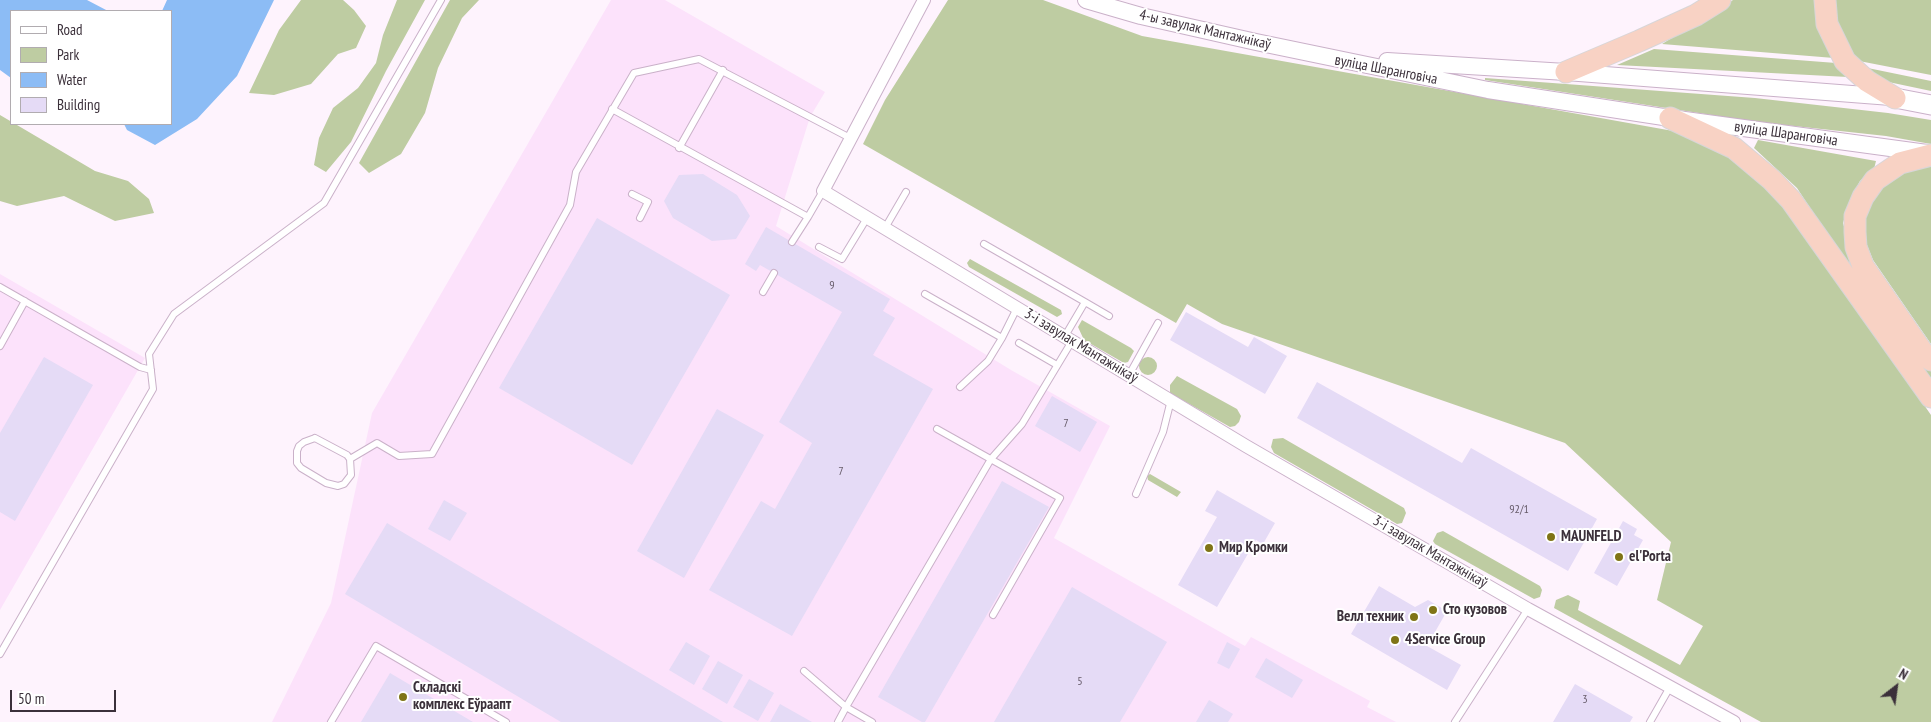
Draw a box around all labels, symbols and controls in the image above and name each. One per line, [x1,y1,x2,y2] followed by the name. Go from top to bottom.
[1138,6,1272,54] street label: 4-ы завулак Мантажнікаў
[10,10,172,125] legend
[57,20,83,39] text: Road
[57,45,79,64] text: Park
[1333,51,1439,89] street label: вуліца Шаранговіча
[57,70,87,89] text: Water
[57,95,100,114] text: Building
[1733,118,1839,150] street label: вуліца Шаранговіча
[829,279,835,293] house number: 9
[1021,305,1141,387] street label: 3-і завулак Мантажнікаў
[1063,417,1069,431] house number: 7
[838,465,844,479] house number: 7
[1509,503,1529,517] house number: 92/1
[1369,512,1491,592] street label: 3-і завулак Мантажнікаў
[1561,528,1621,546] place label: MAUNFELD
[1545,531,1557,543] marker: MAUNFELD
[1219,539,1288,557] place label: Мир Кромки
[1203,542,1215,554] marker: Мир Кромки
[1629,548,1671,566] place label: el'Porta
[1613,551,1625,563] marker: el'Porta
[1443,601,1507,619] place label: Сто кузовов
[1427,604,1439,616] marker: Сто кузовов
[1337,608,1404,626] place label: Велл техник
[1408,611,1420,623] marker: Велл техник
[1405,631,1485,649] place label: 4Service Group
[1389,634,1401,646] marker: 4Service Group
[1871,662,1921,712] north arrow
[1896,664,1911,684] text: N
[1077,675,1083,689] house number: 5
[413,679,511,714] place label: Складскі комплекс Еўраапт
[12,680,119,712] scale bar
[18,689,44,708] text: 50 m
[397,691,409,703] marker: Складскі комплекс Еўраапт
[1582,693,1588,707] house number: 3

